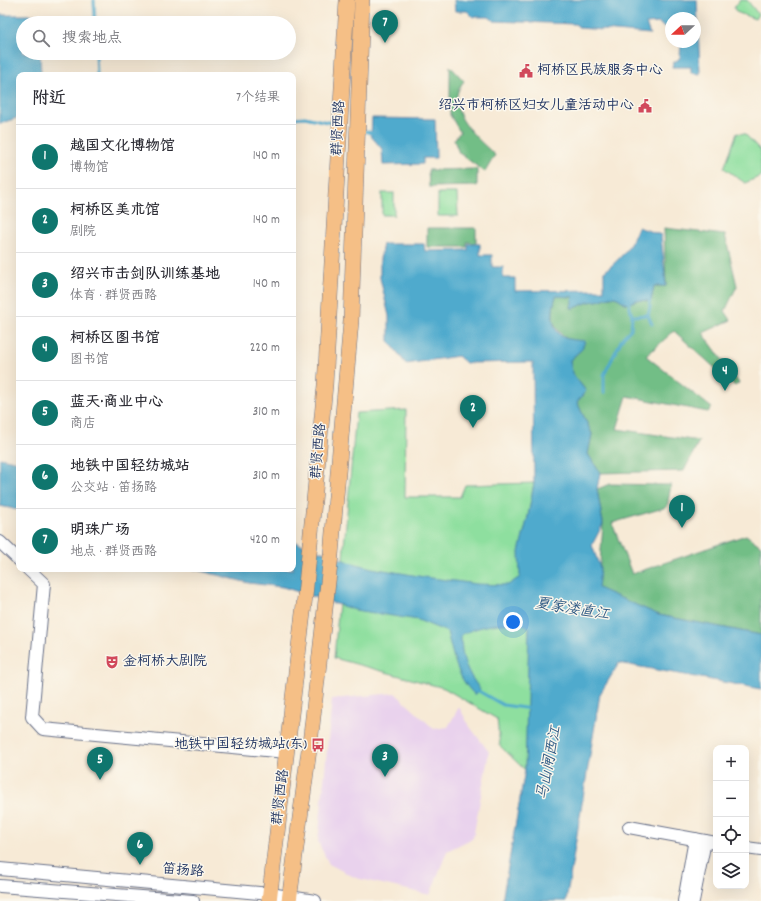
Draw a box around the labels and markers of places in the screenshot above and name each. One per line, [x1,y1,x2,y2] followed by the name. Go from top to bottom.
[372,10,398,43] pin: 7
[537,61,663,81] place label: 柯桥区民族服务中心
[518,63,534,79] public building icon: 柯桥区民族服务中心
[438,96,634,116] place label: 绍兴市柯桥区妇女儿童活动中心
[637,98,653,114] public building icon: 绍兴市柯桥区妇女儿童活动中心
[712,358,738,391] pin: 4
[460,395,486,428] pin: 2
[669,495,695,528] pin: 1
[123,652,207,672] place label: 金柯桥大剧院
[104,654,120,670] theatre icon: 金柯桥大剧院
[174,735,307,755] place label: 地铁中国轻纺城站(东)
[310,737,326,753] bus stop icon: 地铁中国轻纺城站(东)
[372,744,398,777] pin: 3
[87,747,113,780] pin: 5
[127,832,153,865] pin: 6

